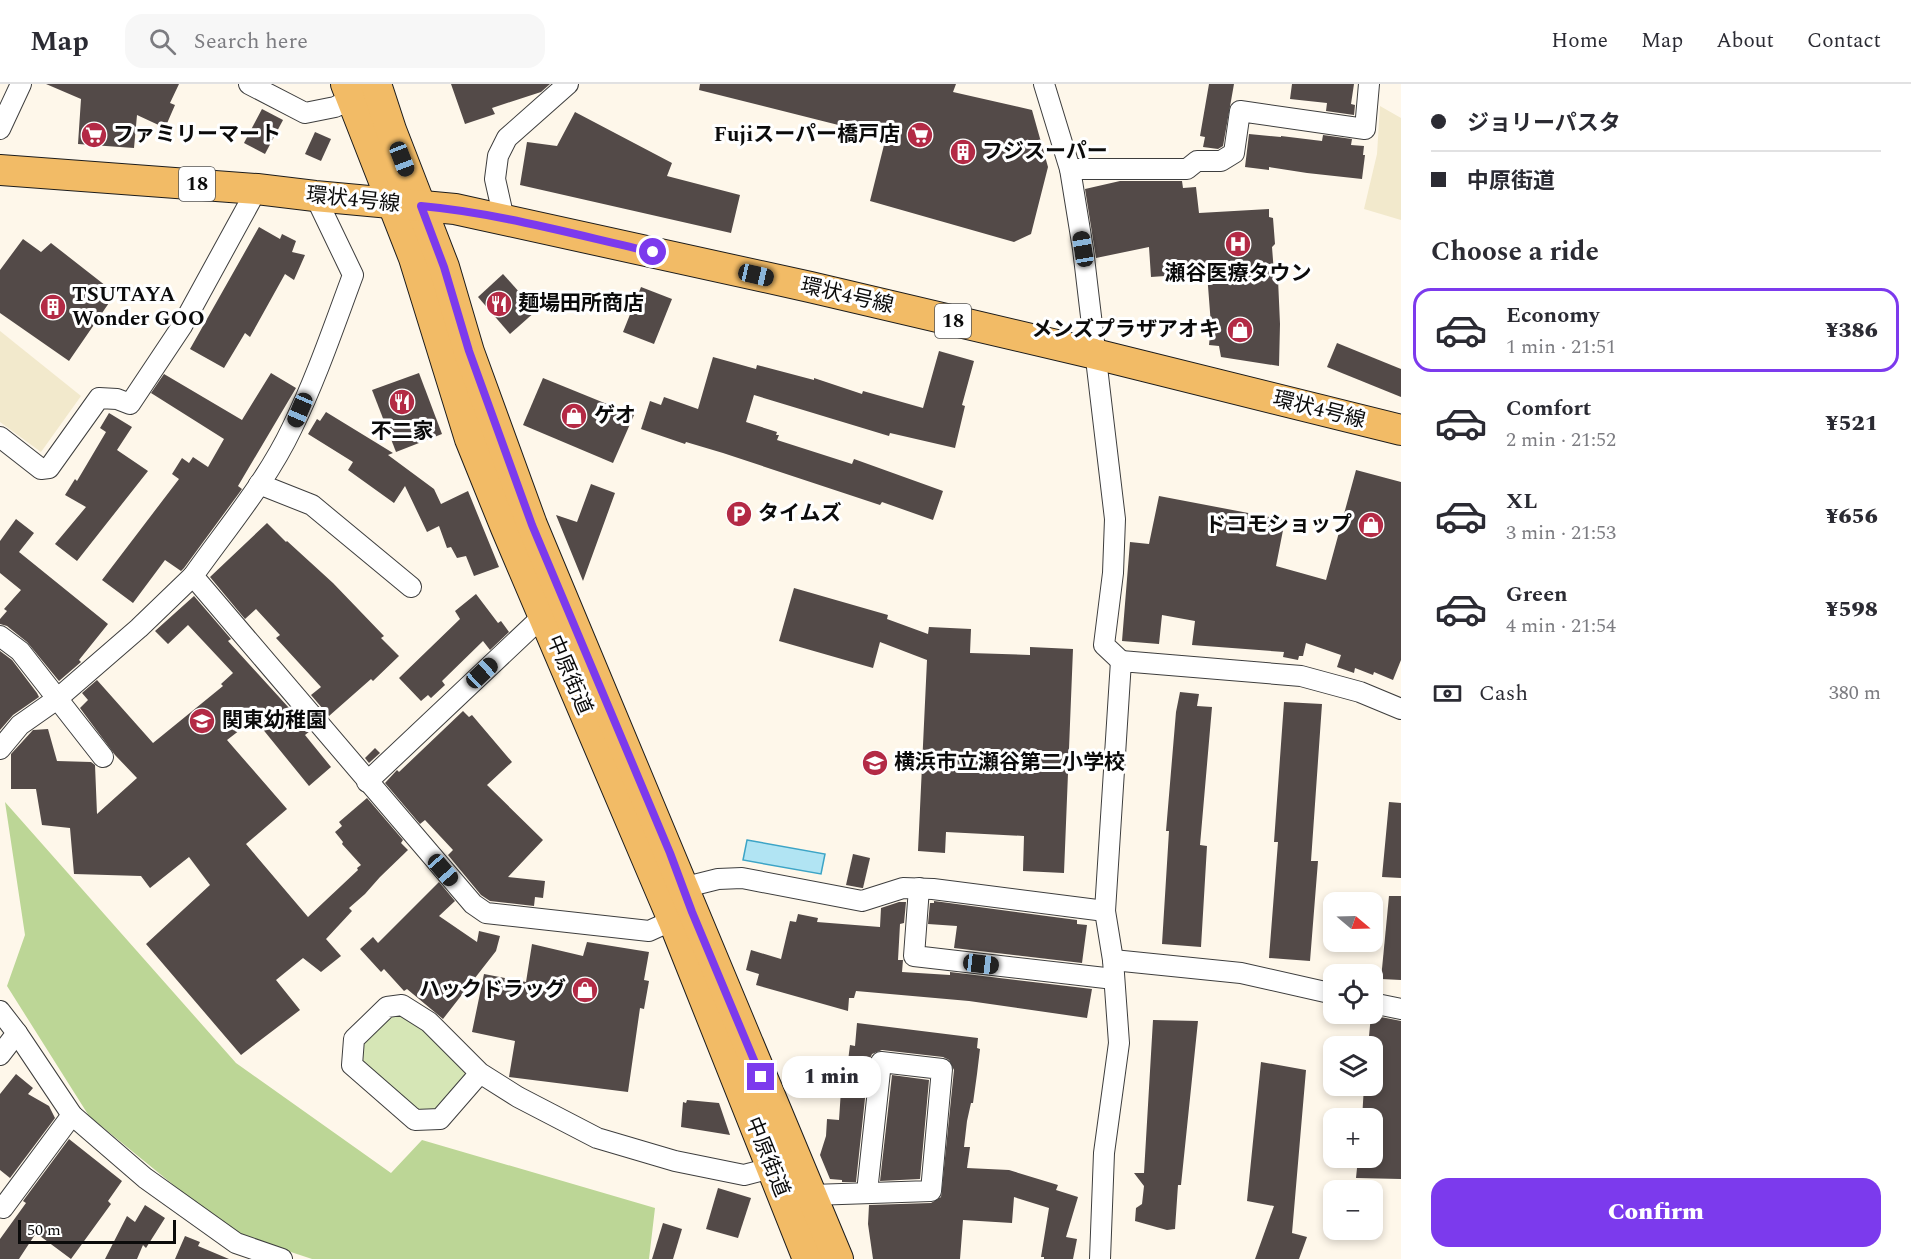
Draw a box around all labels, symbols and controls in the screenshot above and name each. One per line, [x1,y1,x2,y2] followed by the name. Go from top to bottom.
[125,14,545,68] search box
[30,20,89,63] text: Map
[146,25,179,58] icon: search
[194,25,308,58] text: Search here
[1551,25,1608,57] text: Home
[1641,25,1683,57] text: Map
[1716,25,1774,57] text: About
[1807,25,1881,57] text: Contact
[1467,107,1621,140] text: ジョリーパスタ
[113,119,281,151] place label: ファミリーマート
[714,119,900,151] place label: Fujiスーパー橋戸店
[79,120,109,150] supermarket icon: ファミリーマート
[905,120,935,150] supermarket icon: Fujiスーパー橋戸店
[982,136,1108,168] place label: フジスーパー
[948,137,978,167] building icon: フジスーパー
[387,139,417,179] car
[1467,165,1555,198] text: 中原街道
[179,167,215,201] road number: 18
[304,179,402,221] street label: 環状4号線
[1223,229,1253,259] hospital icon: 瀬谷医療タウン
[1071,230,1095,268] car
[1431,231,1599,273] text: Choose a ride
[639,238,666,265] route start
[1165,258,1312,290] place label: 瀬谷医療タウン
[736,262,776,288] car
[797,270,897,322] street label: 環状4号線
[72,279,205,335] place label: TSUTAYA Wonder GOO
[518,288,644,320] place label: 麺場田所商店
[484,289,514,319] restaurant icon: 麺場田所商店
[38,292,68,322] building icon: TSUTAYA Wonder GOO
[1506,299,1599,332] text: Economy
[1434,303,1488,357] icon: car
[935,304,971,338] road number: 18
[1031,314,1220,346] place label: メンズプラザアオキ
[1825,314,1878,347] text: ¥386
[1225,315,1255,345] shop icon: メンズプラザアオキ
[1506,332,1616,362] text: 1 min · 21:51
[1269,383,1369,437] street label: 環状4号線
[387,387,417,417] restaurant icon: 不二家
[285,390,315,430] car
[1506,392,1591,425] text: Comfort
[1434,396,1488,450] icon: car
[594,400,636,432] place label: ゲオ
[559,401,589,431] shop icon: ゲオ
[1825,407,1878,440] text: ¥521
[371,416,434,448] place label: 不二家
[1506,425,1616,455] text: 2 min · 21:52
[1506,485,1537,518] text: XL
[1434,489,1488,543] icon: car
[758,498,842,530] place label: タイムズ
[724,499,754,529] parking icon: タイムズ
[1825,500,1878,533] text: ¥656
[1205,509,1352,541] place label: ドコモショップ
[1356,510,1386,540] shop icon: ドコモショップ
[1506,518,1616,548] text: 3 min · 21:53
[1506,578,1568,611] text: Green
[1434,582,1488,636] icon: car
[1825,593,1878,626] text: ¥598
[1506,611,1616,641] text: 4 min · 21:54
[538,630,600,720] street label: 中原街道
[463,654,501,692] car
[1431,677,1464,710] icon: cash
[1479,677,1528,710] text: Cash
[1829,678,1881,708] text: 380 m
[222,705,327,737] place label: 関東幼稚園
[187,706,217,736] school or university icon: 関東幼稚園
[894,747,1125,779] place label: 横浜市立瀬谷第二小学校
[860,748,890,778] school or university icon: 横浜市立瀬谷第二小学校
[424,851,462,889] car
[1323,892,1383,952] north arrow
[1323,892,1383,1240] map controls
[962,953,1000,975] car
[1323,964,1383,1024] button: locate
[419,974,566,1006] place label: ハックドラッグ
[570,975,600,1005] shop icon: ハックドラッグ
[1323,1036,1383,1096] button: layers
[782,1056,881,1098] callout: 1 min
[804,1062,859,1092] text: 1 min
[747,1063,774,1090] route end
[1323,1108,1383,1168] button: +
[736,1112,798,1202] street label: 中原街道
[1431,1178,1881,1247] button: Confirm
[1323,1180,1383,1240] button: −
[18,1217,176,1244] scale bar
[27,1218,61,1242] text: 50 m

